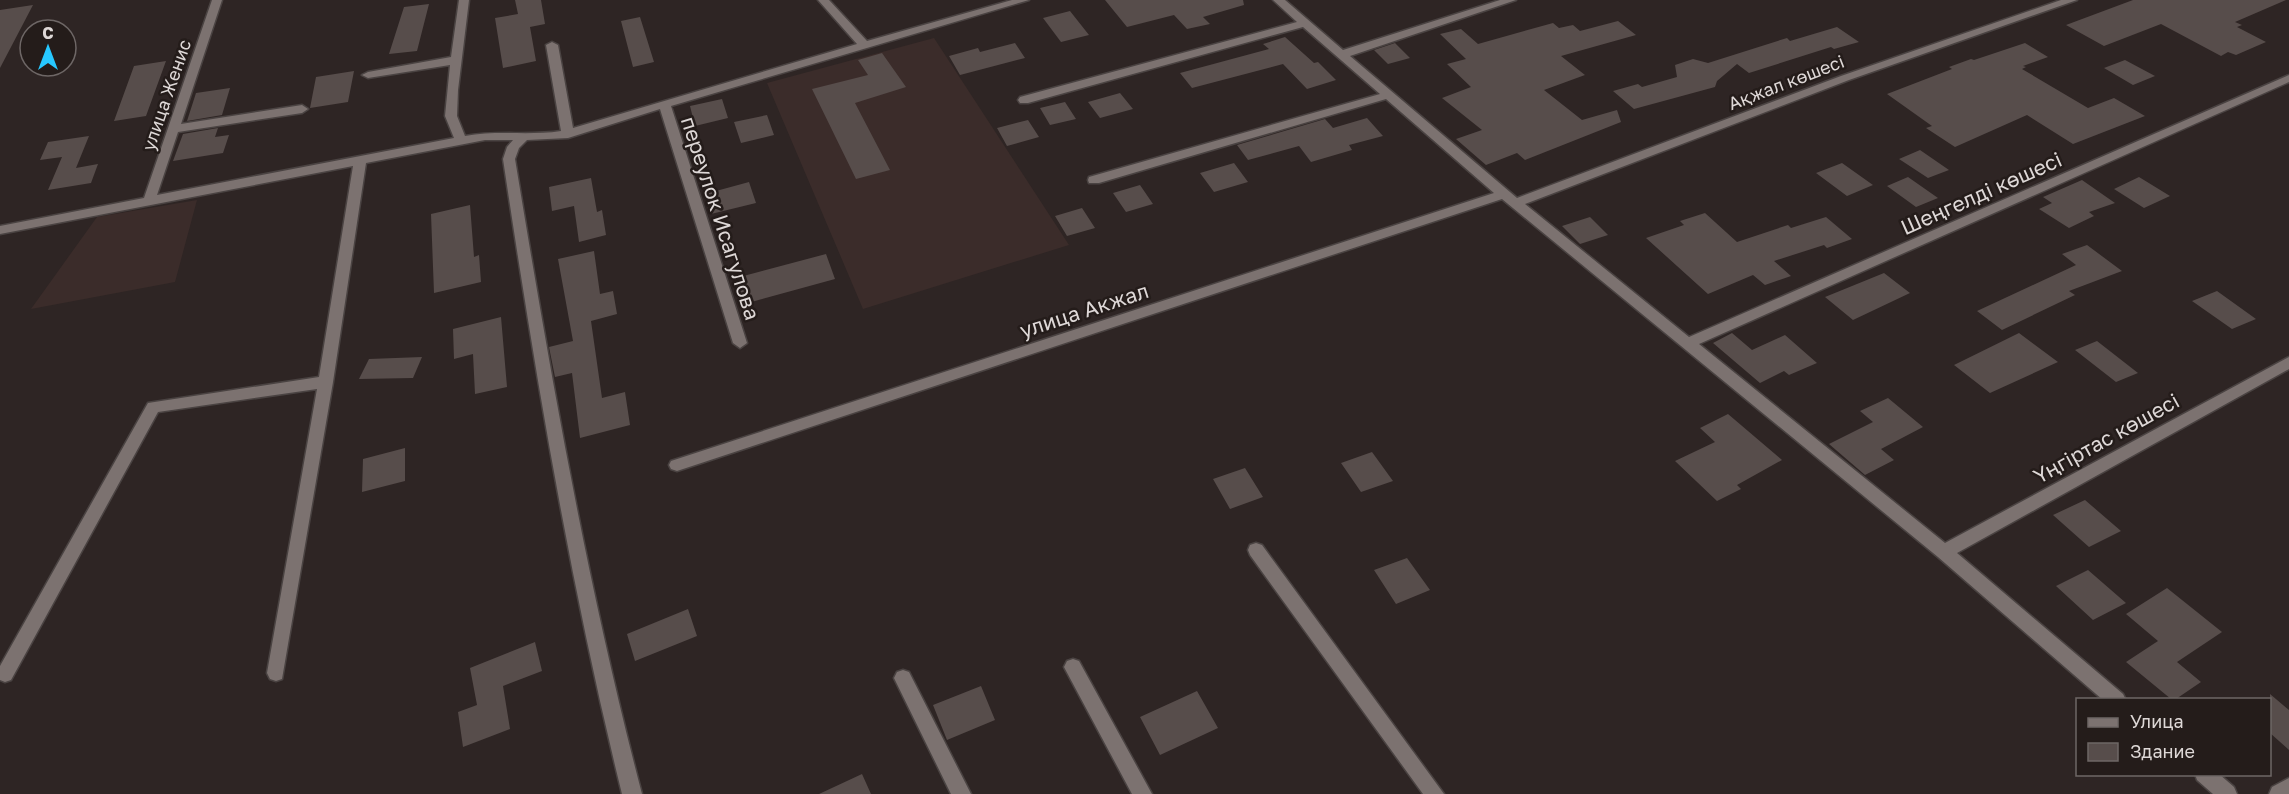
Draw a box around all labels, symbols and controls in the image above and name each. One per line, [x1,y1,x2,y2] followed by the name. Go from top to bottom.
[18,18,78,78] north arrow
[42,23,54,43] text: С
[137,36,195,154] street label: улица Женис
[1725,50,1847,114] street label: Ақжал көшесі
[676,113,766,323] street label: переулок Исагулова
[1896,146,2066,240] street label: Шеңгелді көшесі
[1016,277,1152,343] street label: улица Акжал
[2029,387,2183,489] street label: Үңгіртас көшесі
[2076,698,2271,776] legend
[2130,710,2184,732] text: Улица
[2130,740,2195,762] text: Здание

